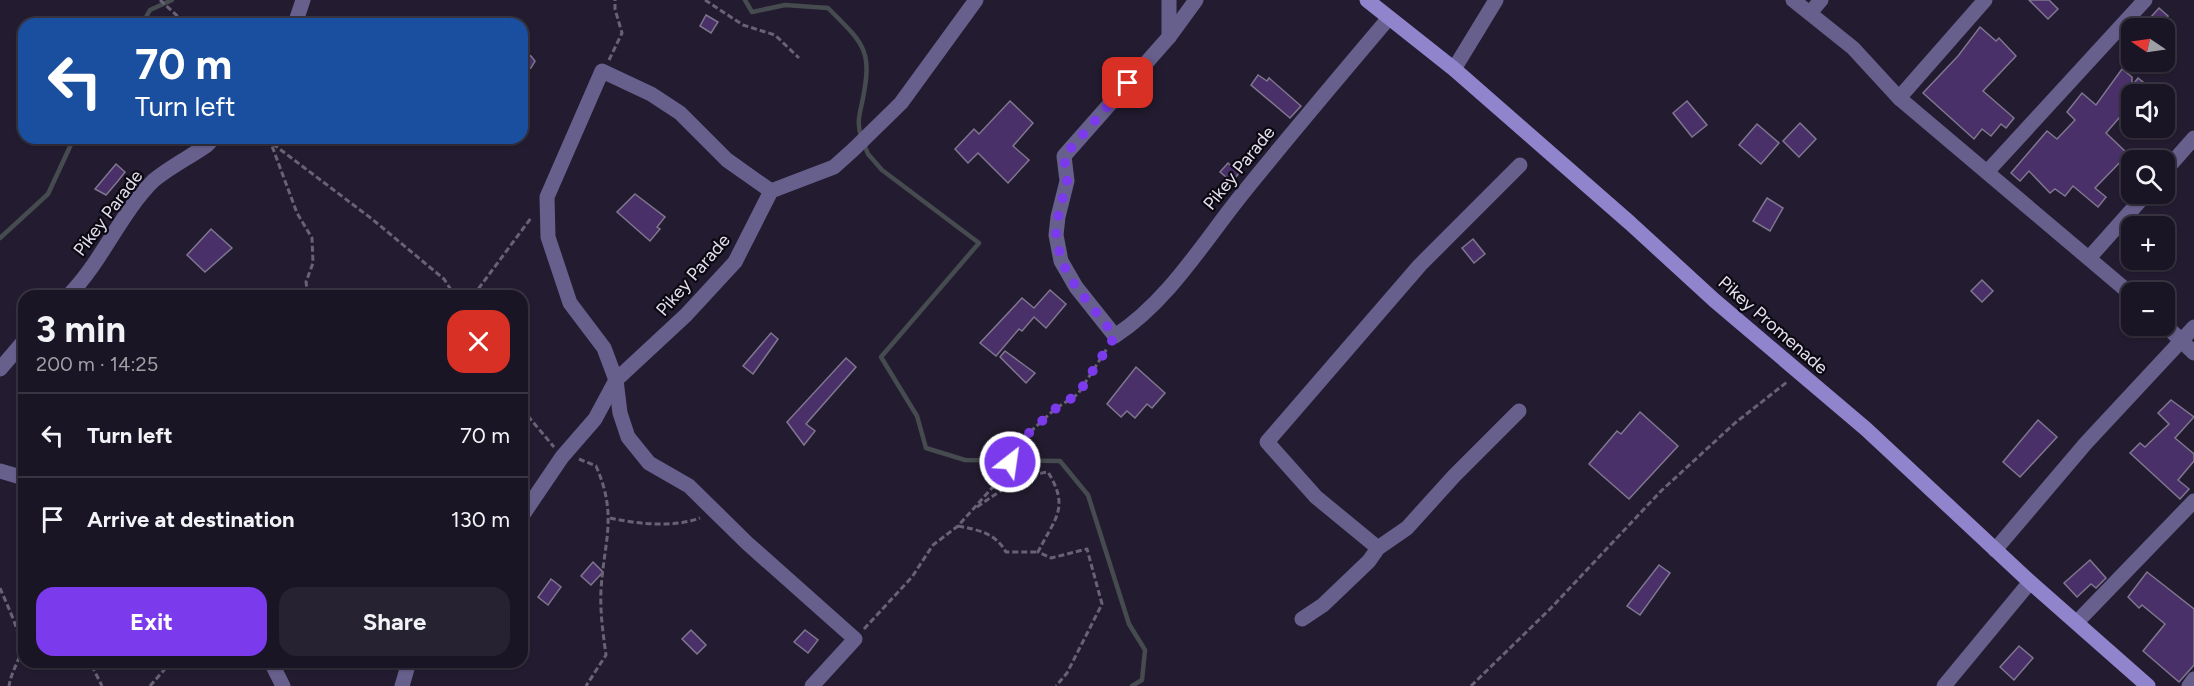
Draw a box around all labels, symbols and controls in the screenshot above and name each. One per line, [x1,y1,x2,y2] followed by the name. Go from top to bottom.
[2121,18,2175,72] north arrow
[2121,18,2175,336] map controls
[135,39,232,90] text: 70 m
[36,42,114,120] icon: left
[1102,57,1153,108] pin
[1111,66,1144,99] icon: arrive
[2121,84,2175,138] button: sound
[135,90,235,123] text: Turn left
[1198,121,1280,214] street label: Pikey Parade
[2121,150,2175,204] button: search
[69,166,147,260] street label: Pikey Parade
[2121,216,2175,270] button: +
[651,229,735,321] street label: Pikey Parade
[1714,271,1833,379] street label: Pikey Promenade
[2121,282,2175,336] button: −
[36,308,126,351] text: 3 min
[447,310,510,373] button: close
[36,352,158,376] text: 200 m · 14:25
[36,419,69,452] icon: left
[87,422,173,449] text: Turn left
[460,422,510,449] text: 70 m
[978,430,1042,494] position arrow
[36,503,69,536] icon: arrive
[87,506,295,533] text: Arrive at destination
[451,506,510,533] text: 130 m
[36,587,267,656] button: Exit
[279,587,510,656] button: Share

